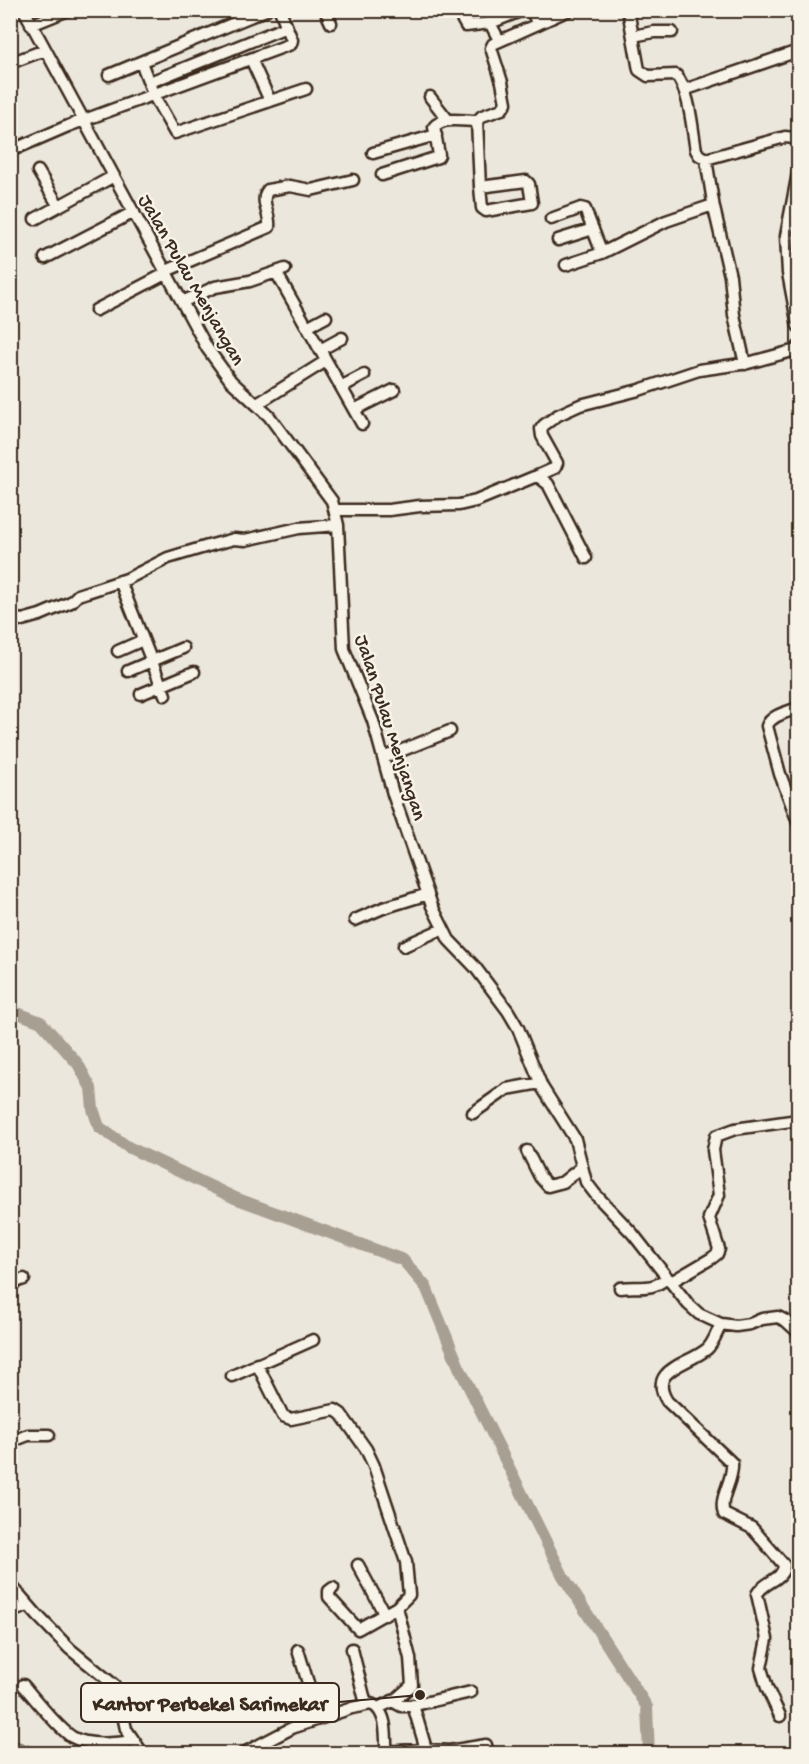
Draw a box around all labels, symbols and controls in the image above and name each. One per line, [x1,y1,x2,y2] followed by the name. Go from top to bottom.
[132,191,249,371] street label: Jalan Pulau Menjangan
[348,632,430,824] street label: Jalan Pulau Menjangan
[81,1683,339,1722] callout: Kantor Perbekel Sarimekar
[92,1694,330,1719] text: Kantor Perbekel Sarimekar

